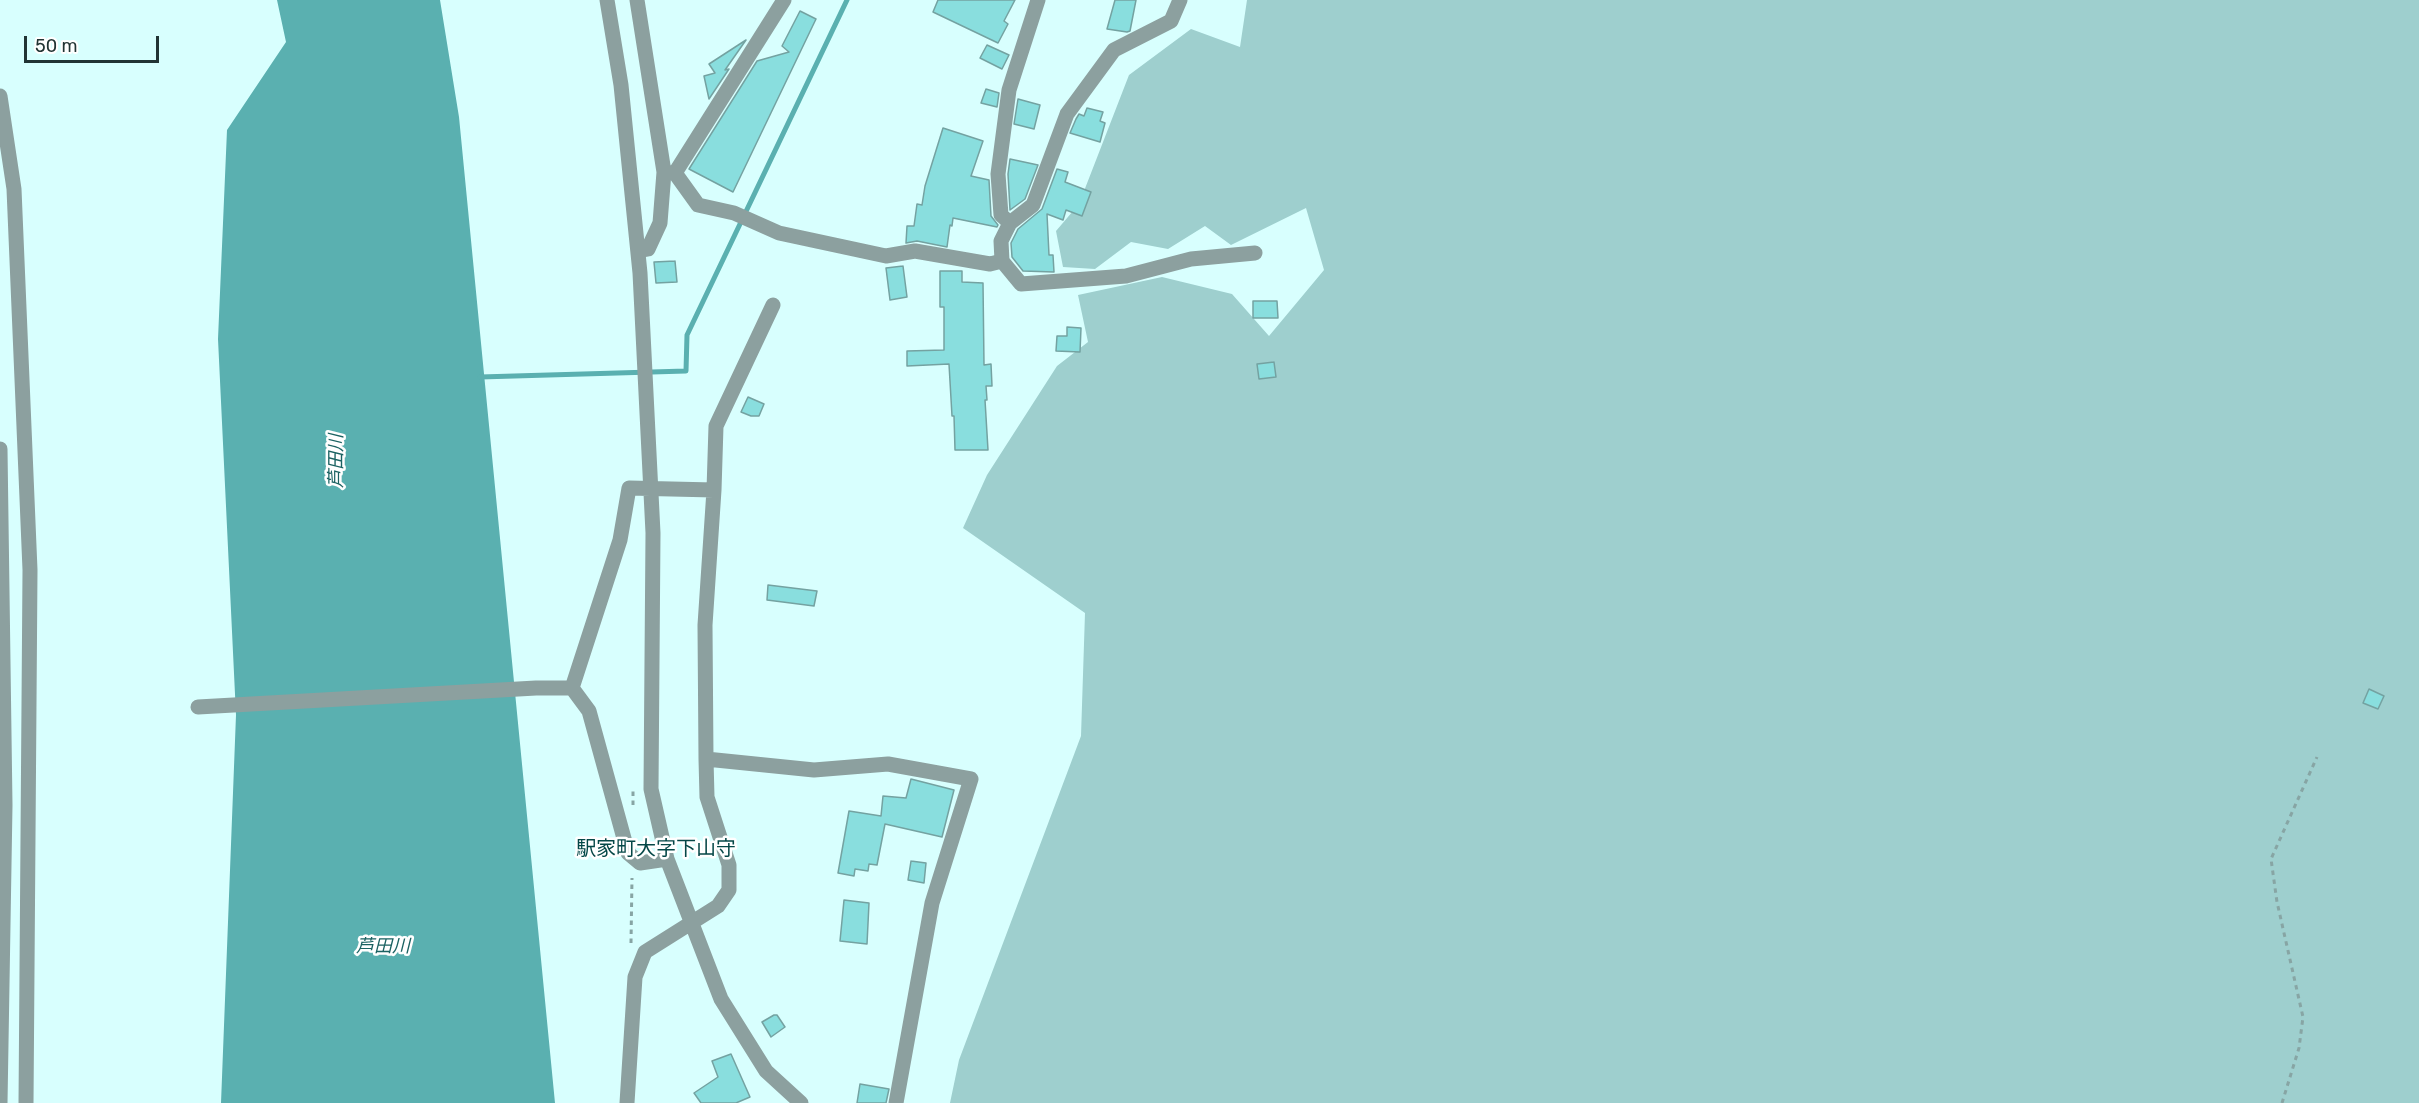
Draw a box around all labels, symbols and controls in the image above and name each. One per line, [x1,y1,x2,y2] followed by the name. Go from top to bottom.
[27,24,162,62] scale bar
[35,35,78,57] text: 50 m
[326,434,348,488] water label: 芦田川
[576,837,736,861] district label: 駅家町大字下山守
[356,936,410,958] water label: 芦田川

